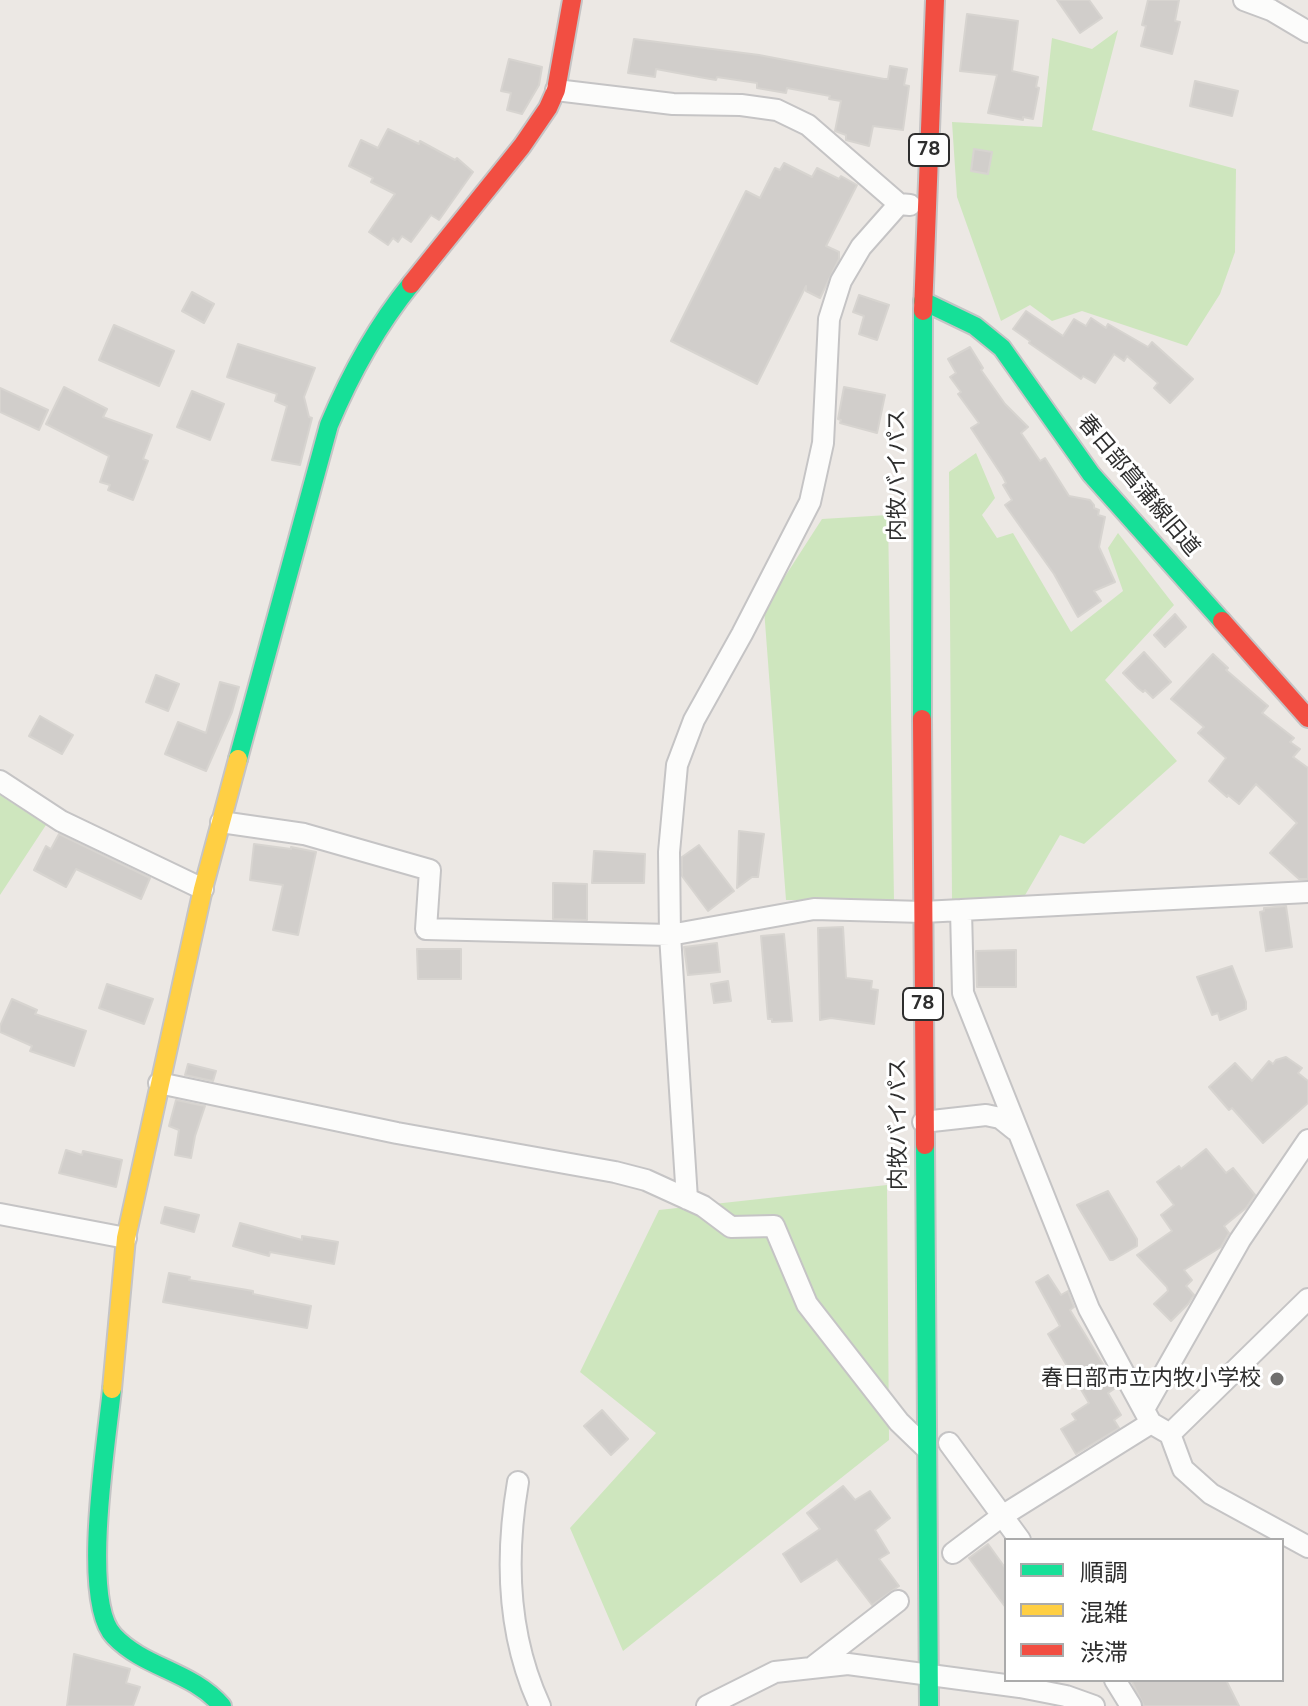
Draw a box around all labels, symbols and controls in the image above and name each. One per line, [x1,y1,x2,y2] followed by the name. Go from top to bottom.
[909,134,949,166] road number: 78
[885,409,911,541] street label: 内牧バイパス
[1071,410,1205,562] street label: 春日部菖蒲線旧道
[903,988,943,1020] road number: 78
[886,1058,912,1190] street label: 内牧バイパス
[1041,1366,1261,1392] place label: 春日部市立内牧小学校
[1268,1370,1286,1388] marker: 春日部市立内牧小学校
[1004,1538,1284,1682] legend
[1080,1557,1128,1588] text: 順調
[1080,1597,1128,1628] text: 混雑
[1080,1637,1128,1668] text: 渋滞

